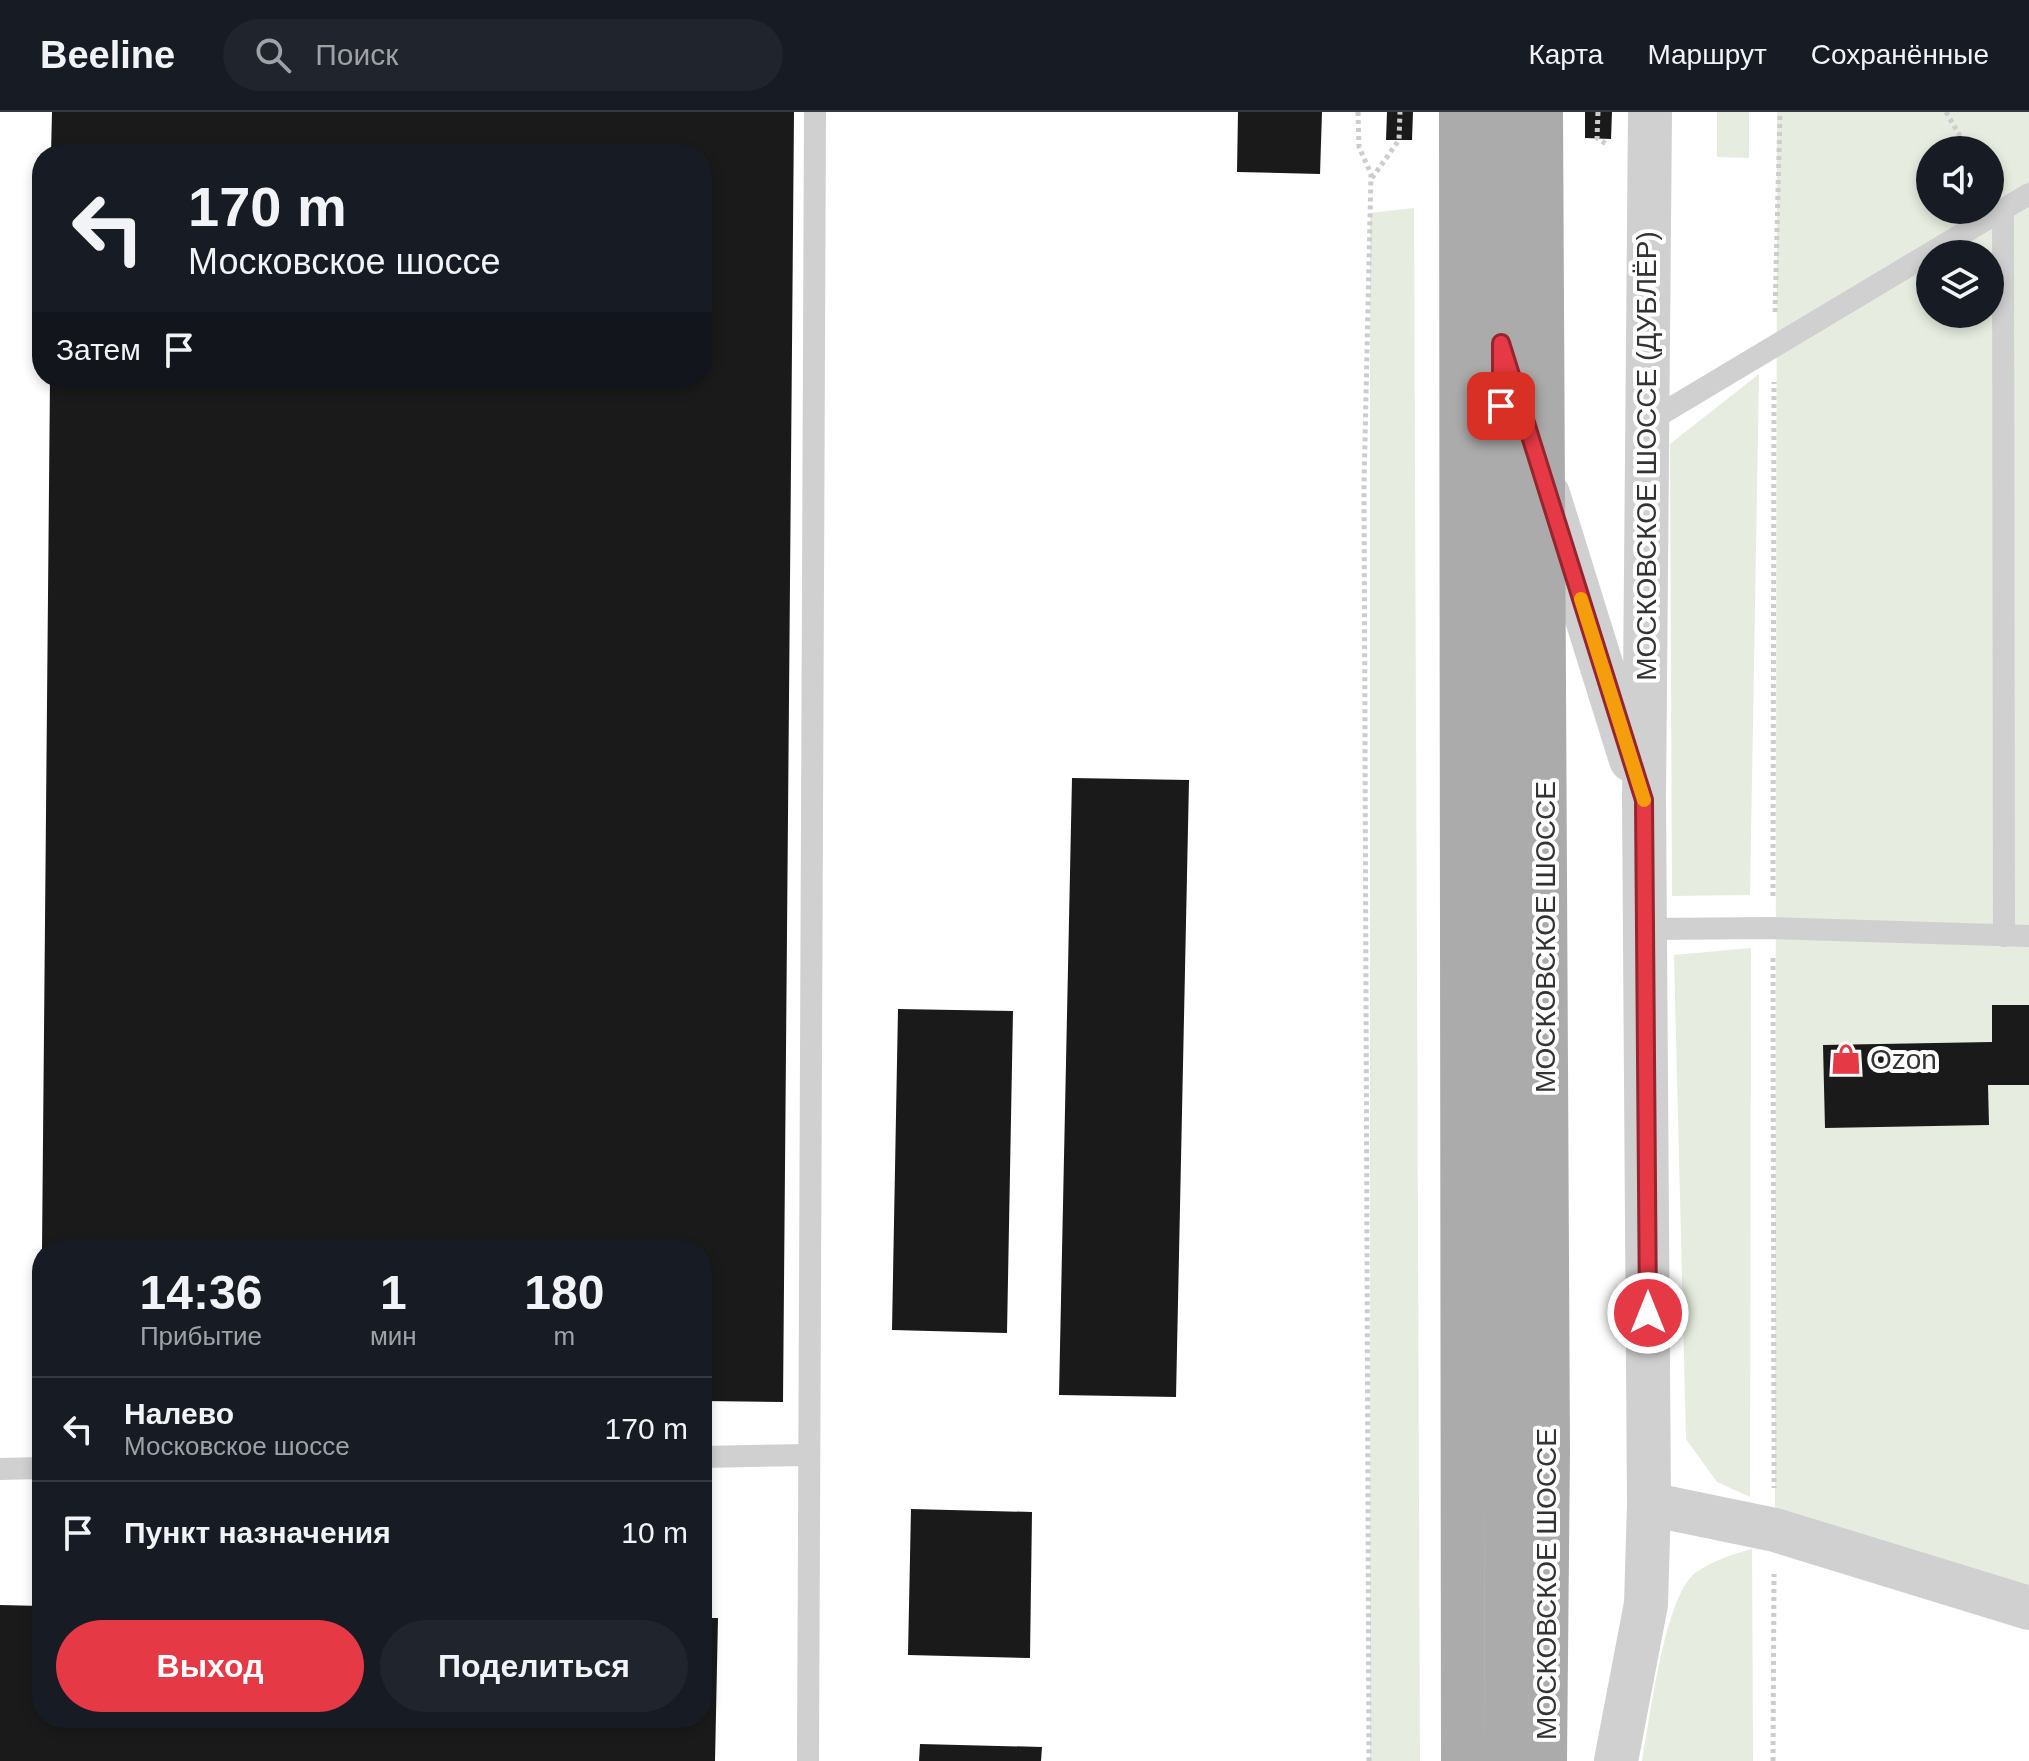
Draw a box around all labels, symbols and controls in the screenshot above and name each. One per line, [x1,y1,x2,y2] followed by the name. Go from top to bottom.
[223,19,783,91] search box
[251,33,295,77] icon: search
[40,34,175,76] text: Beeline
[315,38,398,71] text: Поиск
[1528,39,1603,70] text: Карта
[1647,39,1767,70] text: Маршрут
[1811,39,1989,70] text: Сохранённые
[1916,136,2004,328] map controls
[1916,136,2004,224] button: sound
[188,175,347,238] text: 170 m
[56,176,160,280] icon: left
[1631,231,1662,681] street label: МОСКОВСКОЕ ШОССЕ (ДУБЛЁР)
[1916,240,2004,328] button: layers
[188,241,500,282] text: Московское шоссе
[157,328,201,372] icon: arrive
[56,333,141,366] text: Затем
[1467,372,1535,440] pin
[1479,384,1523,428] icon: arrive
[1530,781,1561,1093] street label: МОСКОВСКОЕ ШОССЕ
[1829,1042,1863,1076] shop icon: Ozon
[1870,1044,1937,1075] place label: Ozon
[140,1266,262,1319] text: 14:36
[380,1266,407,1319] text: 1
[524,1266,604,1319] text: 180
[1606,1271,1690,1355] position arrow
[140,1321,262,1351] text: Прибытие
[370,1321,417,1351] text: мин
[554,1321,575,1351] text: m
[124,1397,234,1430] text: Налево
[56,1407,100,1451] icon: left
[605,1412,688,1445] text: 170 m
[1531,1428,1562,1740] street label: МОСКОВСКОЕ ШОССЕ
[124,1431,350,1461] text: Московское шоссе
[56,1511,100,1555] icon: arrive
[124,1516,391,1549] text: Пункт назначения
[621,1516,688,1549] text: 10 m
[56,1620,364,1712] button: Выход
[380,1620,688,1712] button: Поделиться

